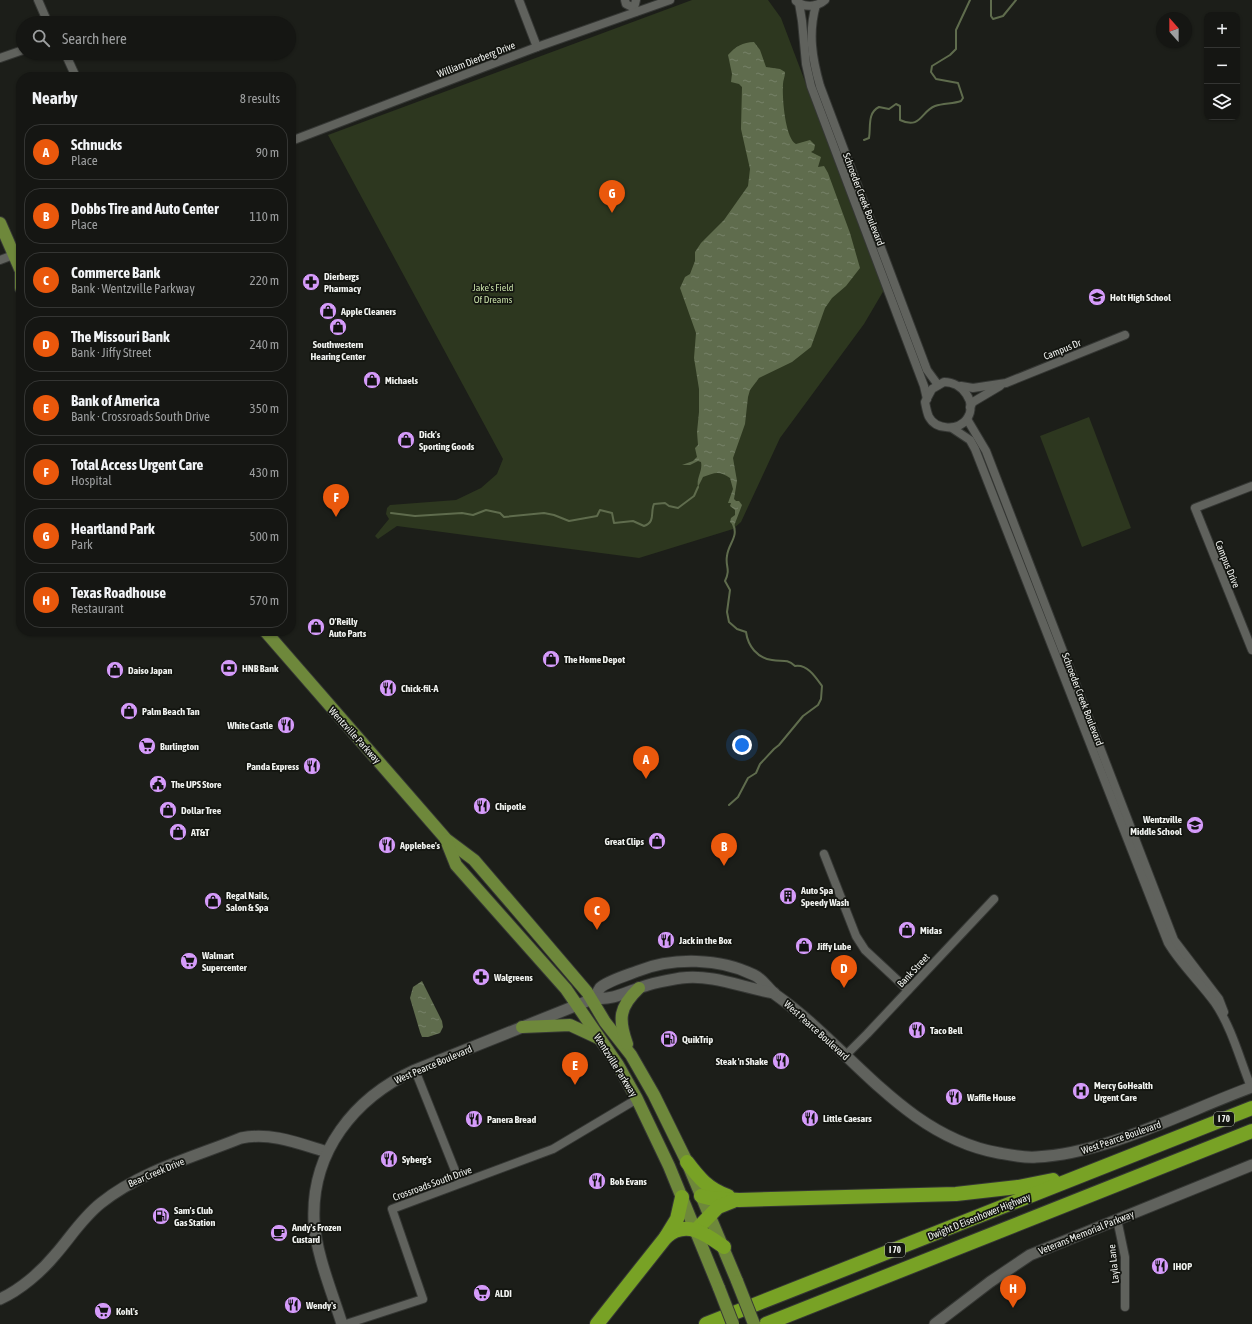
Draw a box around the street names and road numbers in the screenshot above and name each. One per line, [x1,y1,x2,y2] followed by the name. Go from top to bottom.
[436,39,517,79] street label: William Dierberg Drive
[841,151,886,247] street label: Schroeder Creek Boulevard
[1042,337,1083,362] street label: Campus Dr
[1213,539,1242,590] street label: Campus Drive
[1060,651,1105,747] street label: Schroeder Creek Boulevard
[327,705,383,766] street label: Wentzville Parkway
[895,951,932,989] street label: Bank Street
[782,998,852,1063] street label: West Pearce Boulevard
[592,1032,639,1099] street label: Wentzville Parkway
[393,1043,474,1086] street label: West Pearce Boulevard
[1214,1112,1234,1126] road number: I 70
[1080,1119,1163,1156] street label: West Pearce Boulevard
[126,1156,186,1189] street label: Bear Creek Drive
[391,1164,474,1203] street label: Crossroads South Drive
[926,1191,1032,1242] street label: Dwight D Eisenhower Highway
[1037,1208,1136,1257] street label: Veterans Memorial Parkway
[885,1243,905,1257] road number: I 70
[1106,1243,1121,1284] street label: Layla Lane

